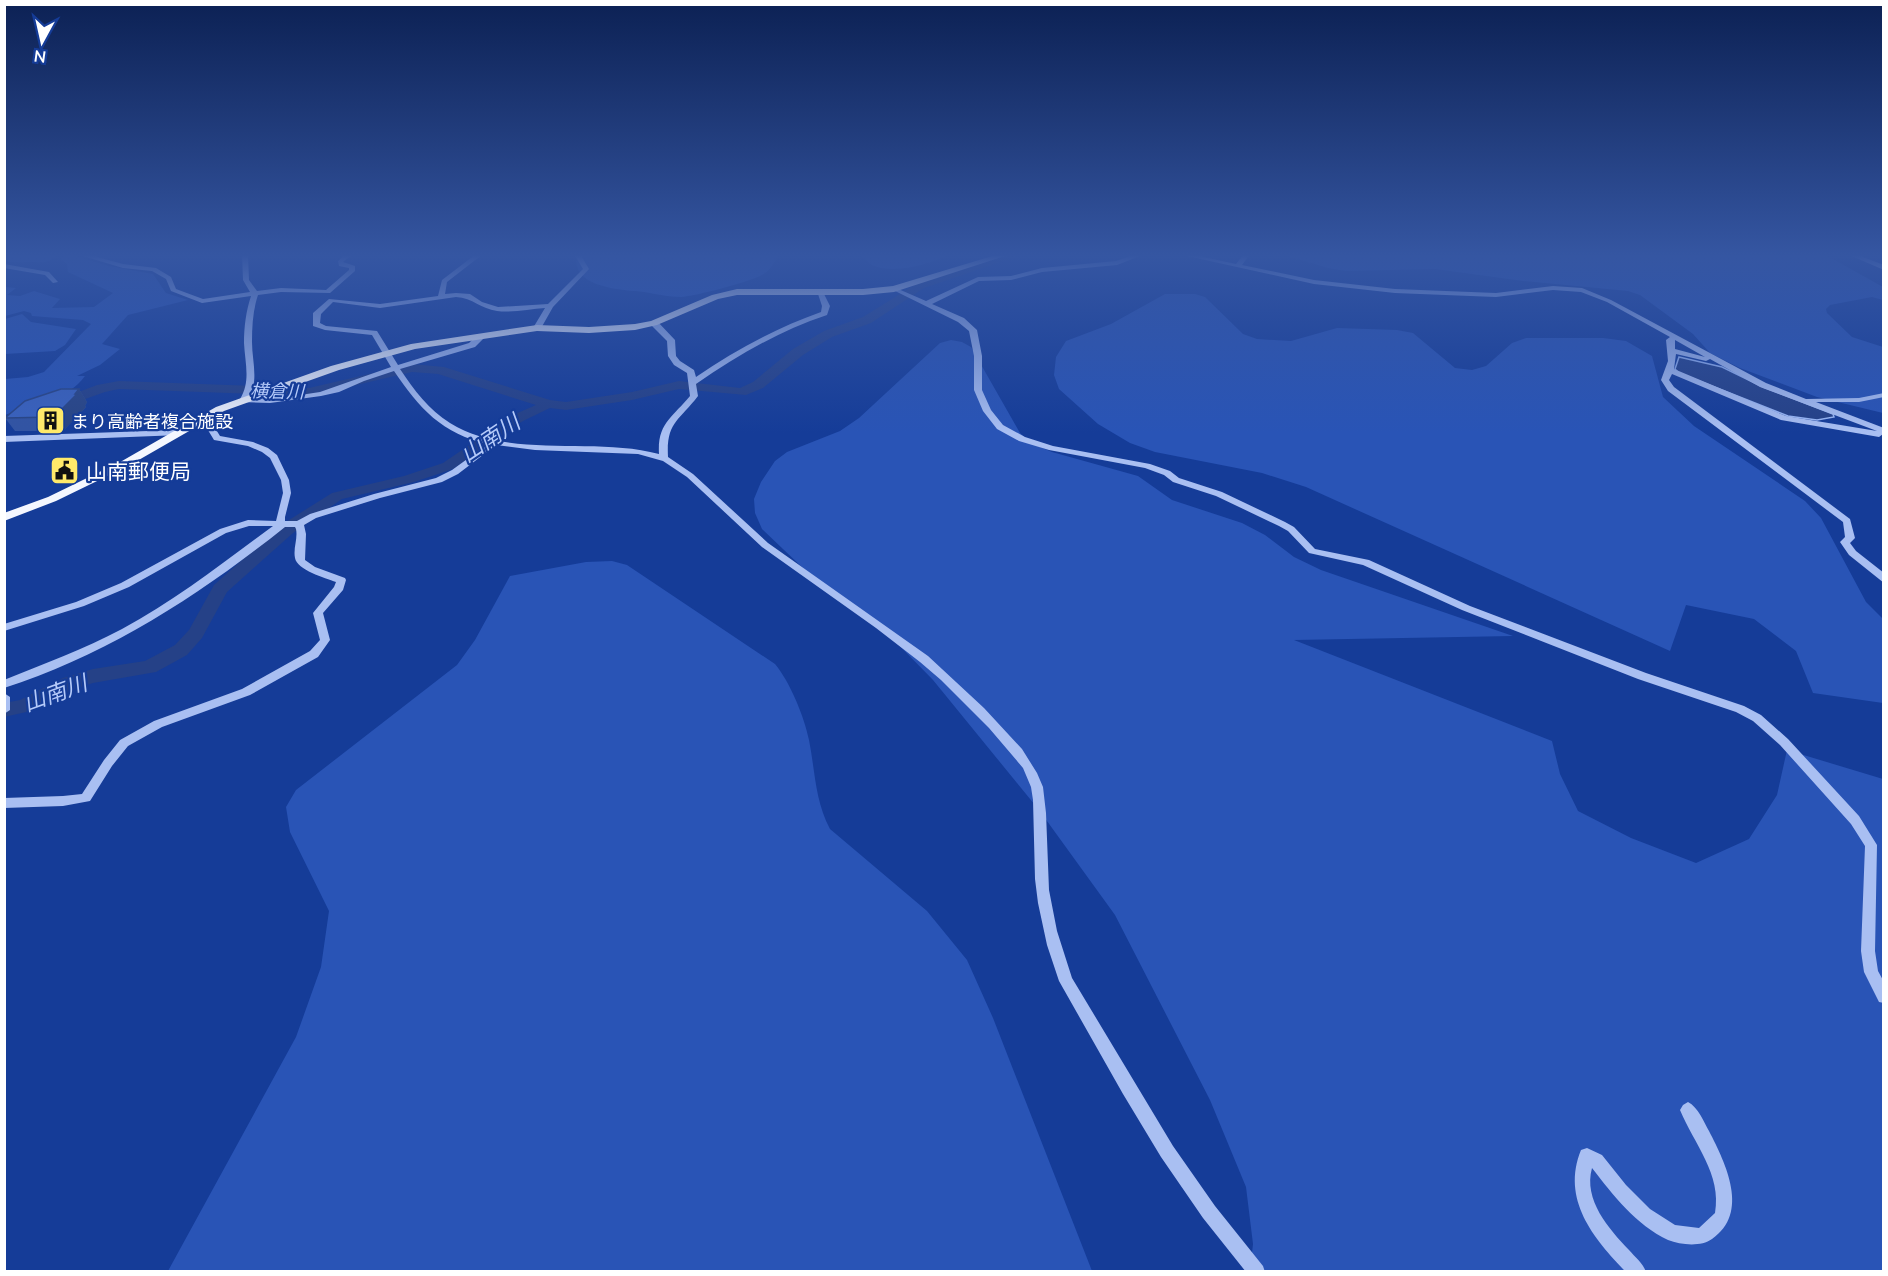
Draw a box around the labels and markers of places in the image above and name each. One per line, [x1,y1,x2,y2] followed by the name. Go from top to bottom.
[34,405,66,437] building icon: まり高齢者複合施設
[71,410,233,433] place label: まり高齢者複合施設
[49,455,81,487] public building icon: 山南郵便局
[86,458,191,484] place label: 山南郵便局

